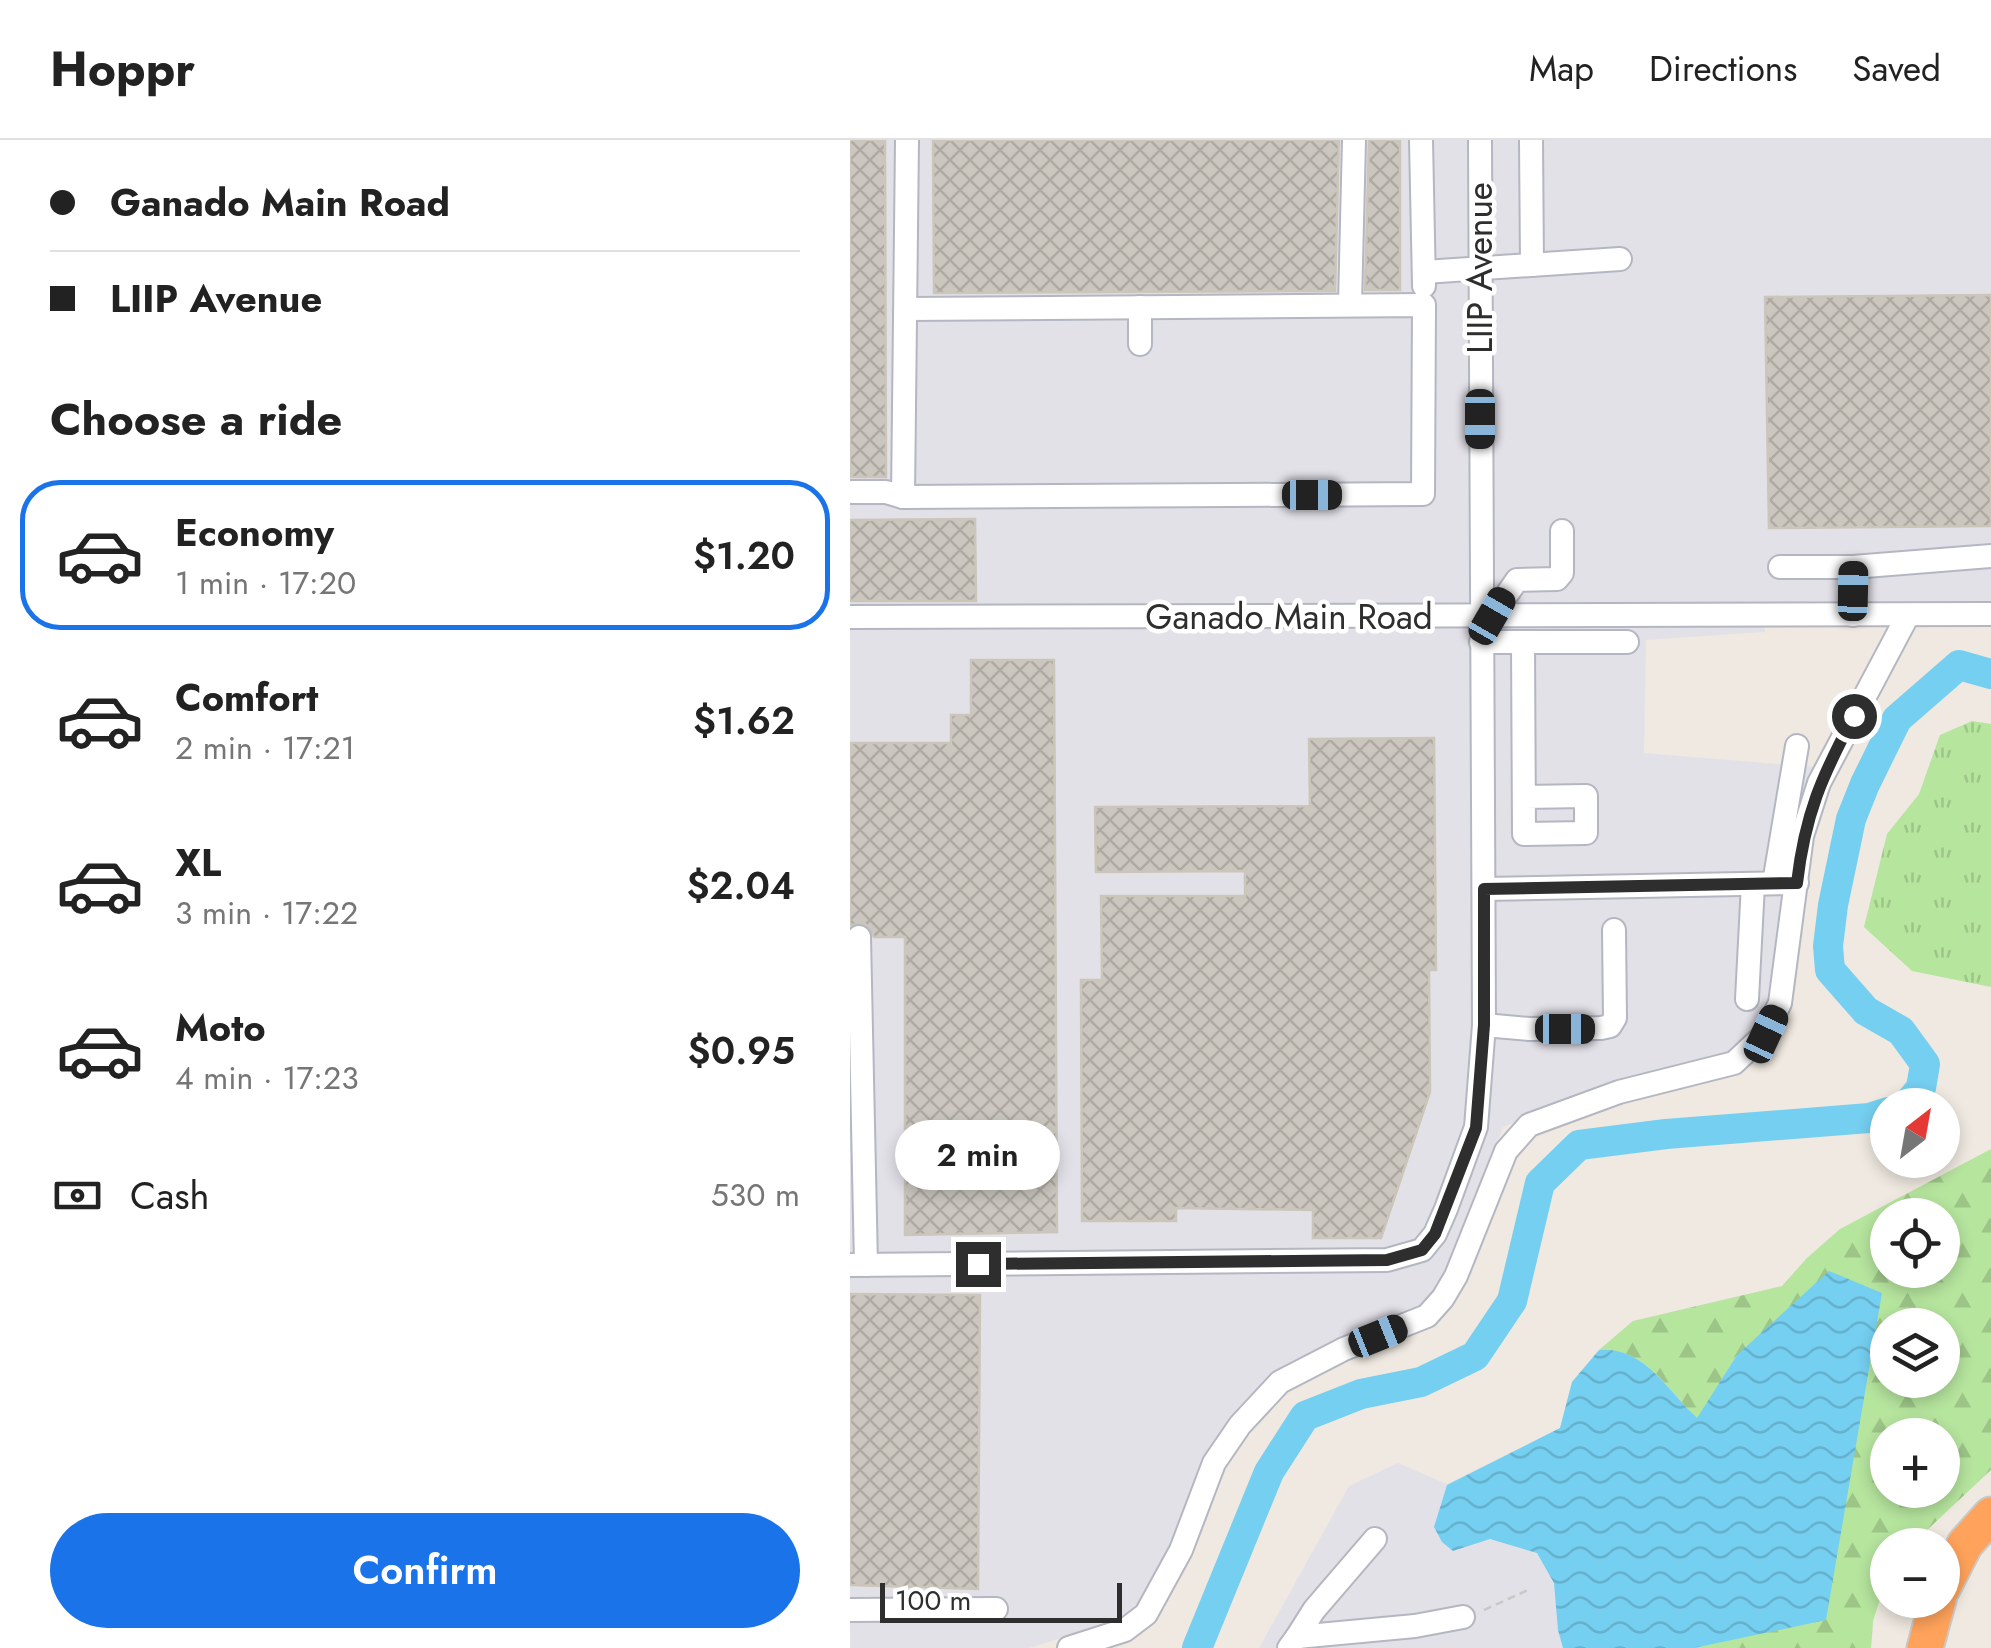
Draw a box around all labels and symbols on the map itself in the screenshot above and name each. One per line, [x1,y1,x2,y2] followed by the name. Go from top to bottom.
[1455,182,1505,354] street label: LIIP Avenue
[1465,389,1495,449] car
[1282,480,1342,510] car
[1837,561,1869,621] car
[1464,583,1520,649] car
[1145,592,1433,642] street label: Ganado Main Road
[1832,694,1877,739] route start
[1740,1000,1792,1068] car
[1535,1014,1595,1044] car
[1870,1088,1960,1178] north arrow
[896,1119,1060,1189] callout: 2 min
[956,1242,1001,1287] route end
[1345,1311,1411,1361] car
[880,1578,1122,1622] scale bar

